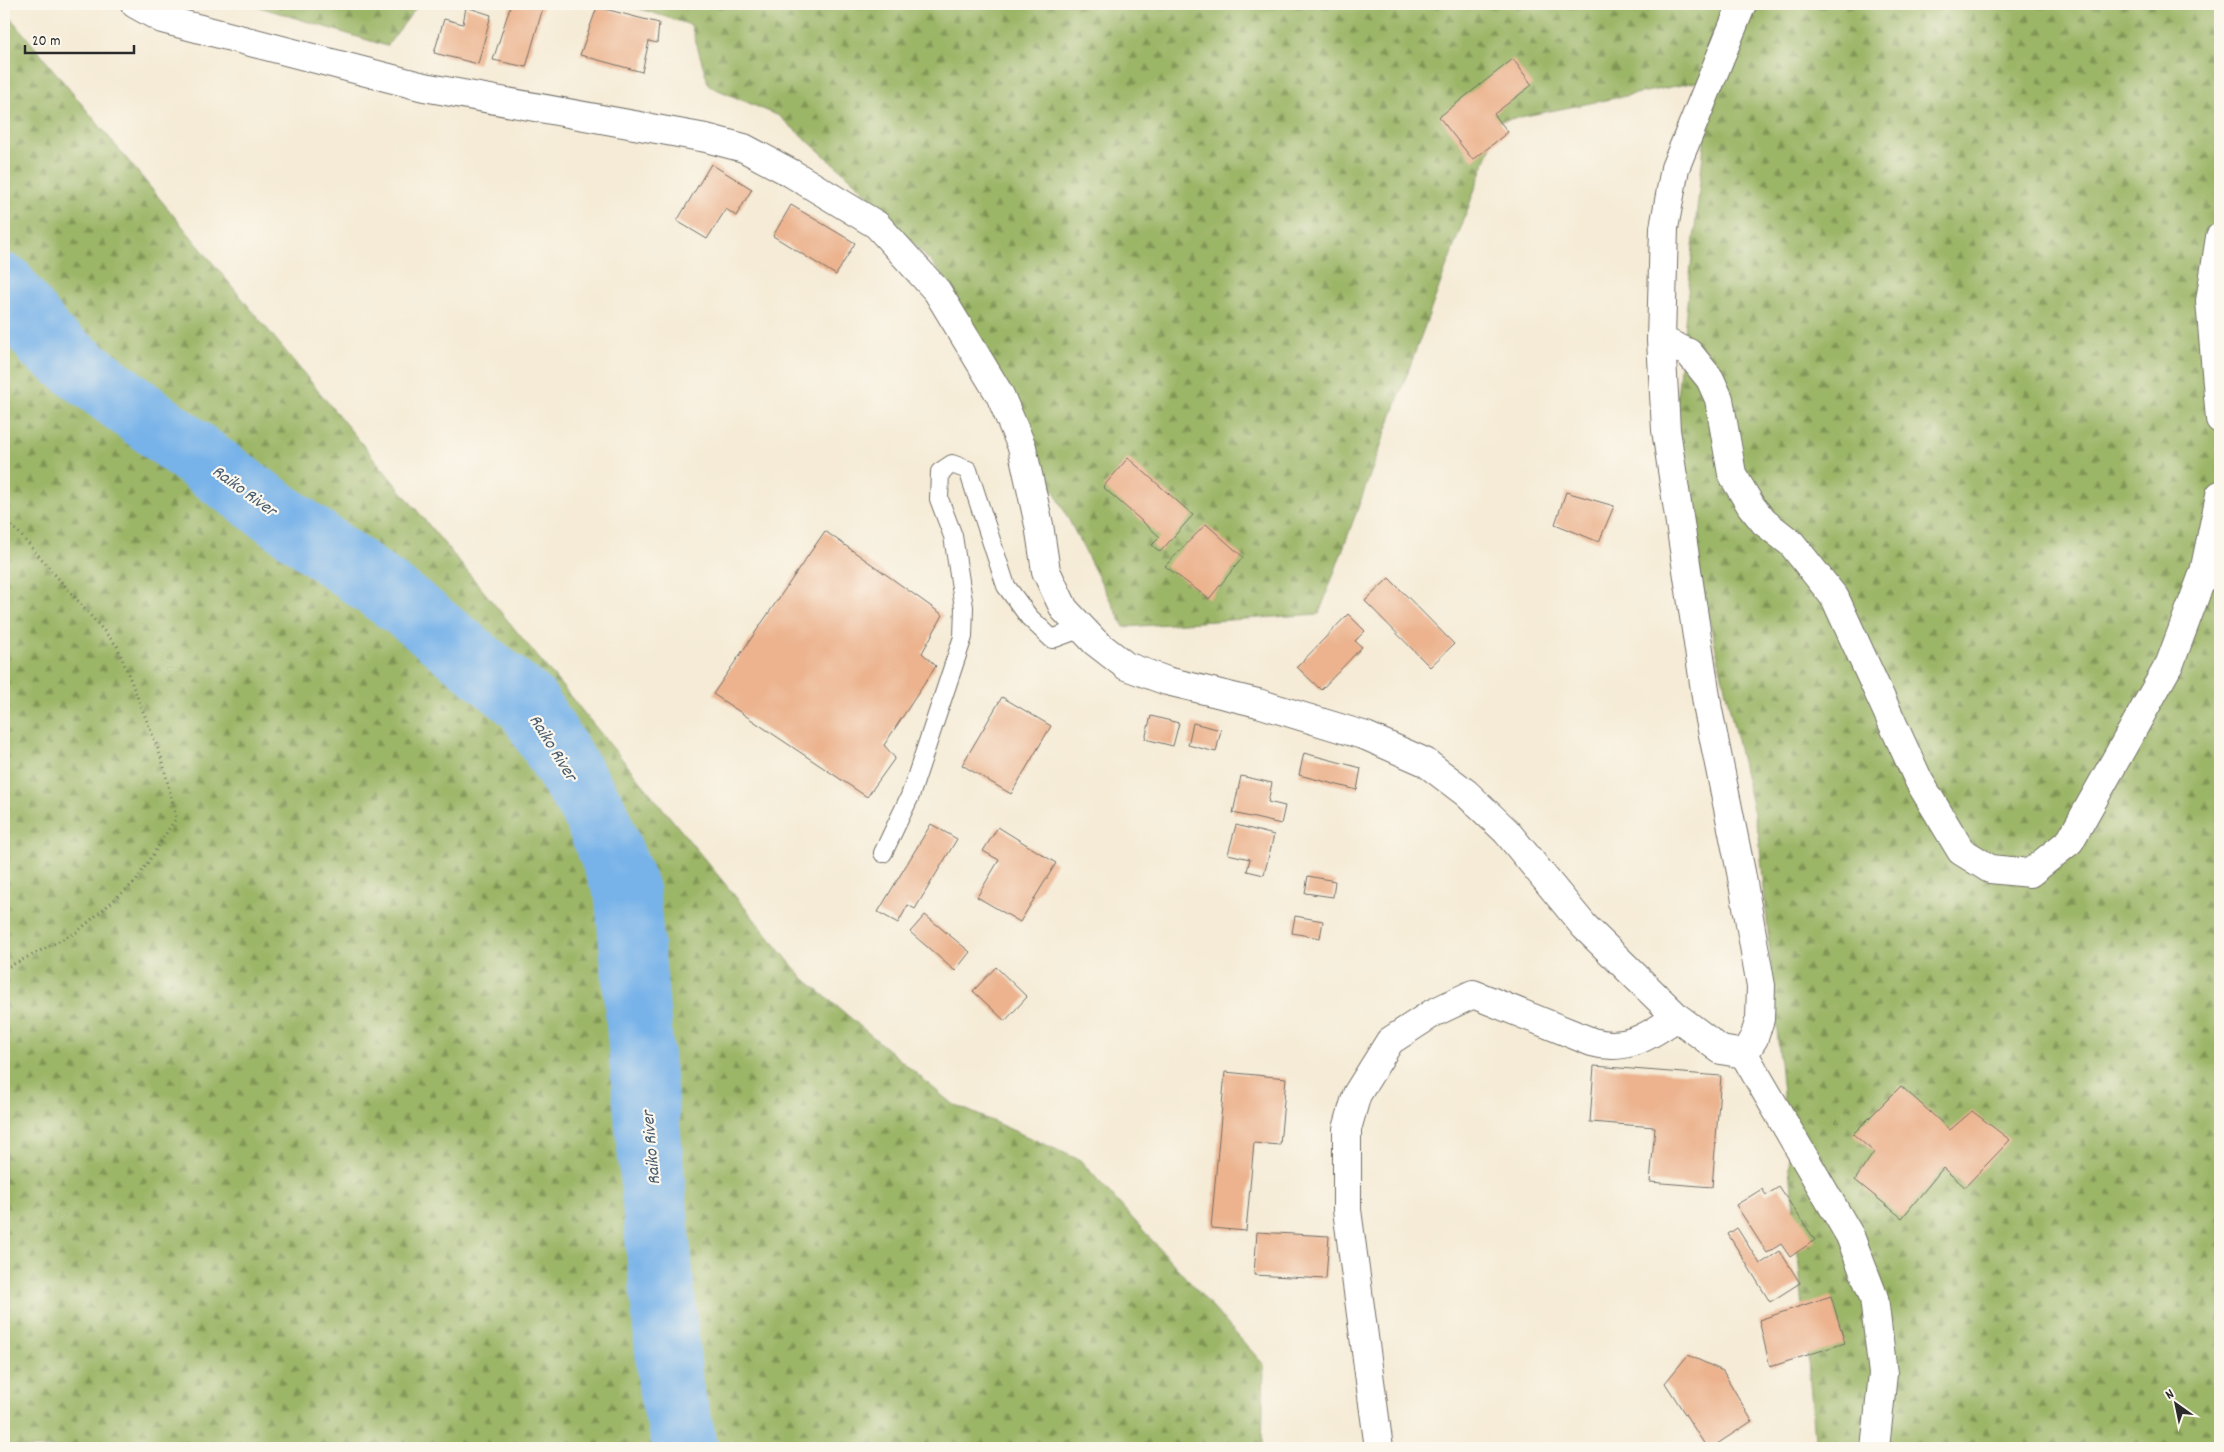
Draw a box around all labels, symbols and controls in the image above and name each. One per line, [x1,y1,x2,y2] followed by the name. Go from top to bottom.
[25,22,134,54] scale bar
[32,31,60,53] text: 20 m
[206,460,283,525] water label: Raiko River
[522,710,583,788] water label: Raiko River
[637,1107,668,1186] water label: Raiko River
[2152,1380,2202,1430] north arrow
[2162,1384,2178,1405] text: N

